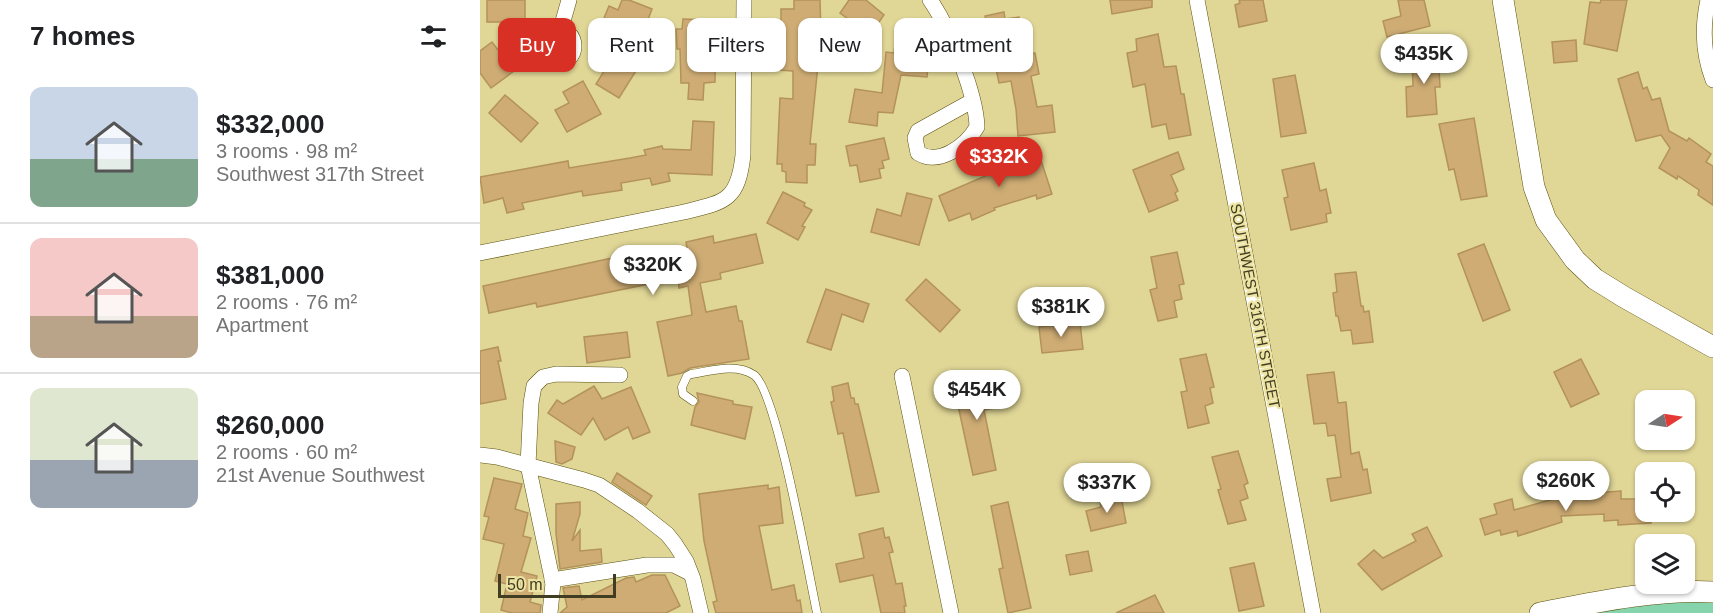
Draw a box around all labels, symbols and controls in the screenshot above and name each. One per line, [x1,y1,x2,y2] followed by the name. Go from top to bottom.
[498,18,576,72] chip: Buy
[588,18,675,72] chip: Rent
[687,18,786,72] chip: Filters
[798,18,882,72] chip: New
[894,18,1033,72] chip: Apartment
[417,20,450,53] icon: filters
[30,21,136,51] text: 7 homes
[1382,34,1466,85] pin: $435K
[1395,42,1453,64] text: $435K
[216,109,324,139] text: $332,000
[78,111,150,183] icon: home
[957,137,1041,188] pin: $332K
[216,140,357,162] text: 3 rooms · 98 m²
[970,145,1028,167] text: $332K
[216,163,424,185] text: Southwest 317th Street
[1227,202,1284,410] street label: SOUTHWEST 316TH STREET
[611,245,695,296] pin: $320K
[624,253,682,275] text: $320K
[216,260,324,290] text: $381,000
[78,262,150,334] icon: home
[1019,287,1103,338] pin: $381K
[216,291,357,313] text: 2 rooms · 76 m²
[1032,295,1090,317] text: $381K
[216,314,308,336] text: Apartment
[935,370,1019,421] pin: $454K
[948,378,1006,400] text: $454K
[1635,390,1695,450] north arrow
[1635,390,1695,594] map controls
[216,410,324,440] text: $260,000
[78,412,150,484] icon: home
[216,441,357,463] text: 2 rooms · 60 m²
[1524,461,1608,512] pin: $260K
[1635,462,1695,522] button: locate
[1065,463,1149,514] pin: $337K
[216,464,425,486] text: 21st Avenue Southwest
[1537,469,1595,491] text: $260K
[1078,471,1136,493] text: $337K
[1635,534,1695,594] button: layers
[498,571,616,598] scale bar
[507,576,543,593] text: 50 m

